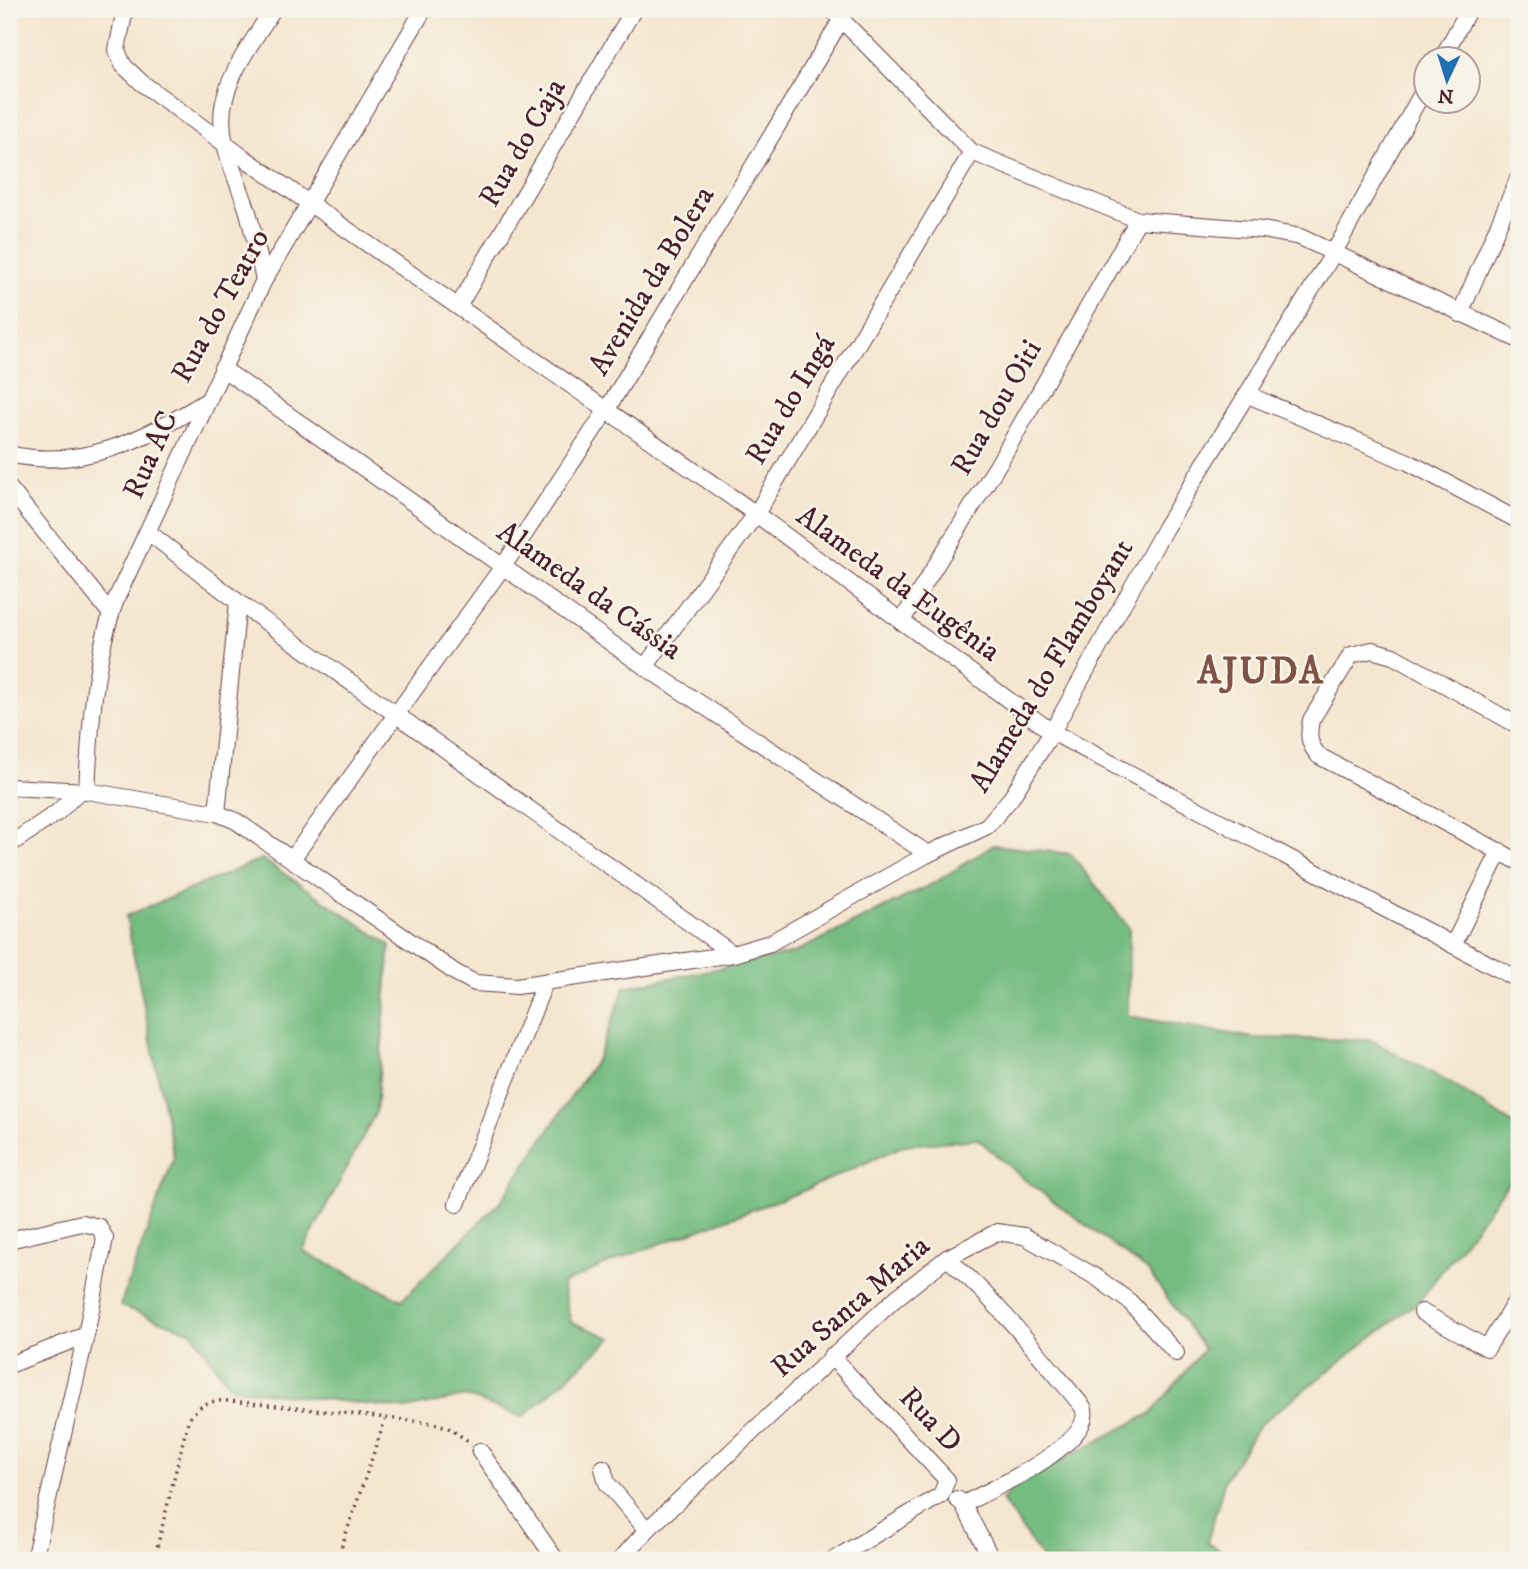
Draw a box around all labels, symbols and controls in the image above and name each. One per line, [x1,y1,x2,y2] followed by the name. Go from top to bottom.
[1412,46,1482,116] north arrow
[471,72,575,214] street label: Rua do Caja
[1437,83,1455,107] text: N
[581,179,723,382] street label: Avenida da Bolera
[164,223,278,389] street label: Rua do Teatro
[738,328,844,472] street label: Rua do Ingá
[943,334,1051,482] street label: Rua dou Oiti
[115,405,187,505] street label: Rua AC
[789,498,1007,671] street label: Alameda da Eugênia
[489,514,689,669] street label: Alameda da Cássia
[962,533,1142,799] street label: Alameda do Flamboyant
[1196,649,1325,696] district label: AJUDA
[764,1228,938,1386] street label: Rua Santa Maria
[891,1380,969,1460] street label: Rua D

